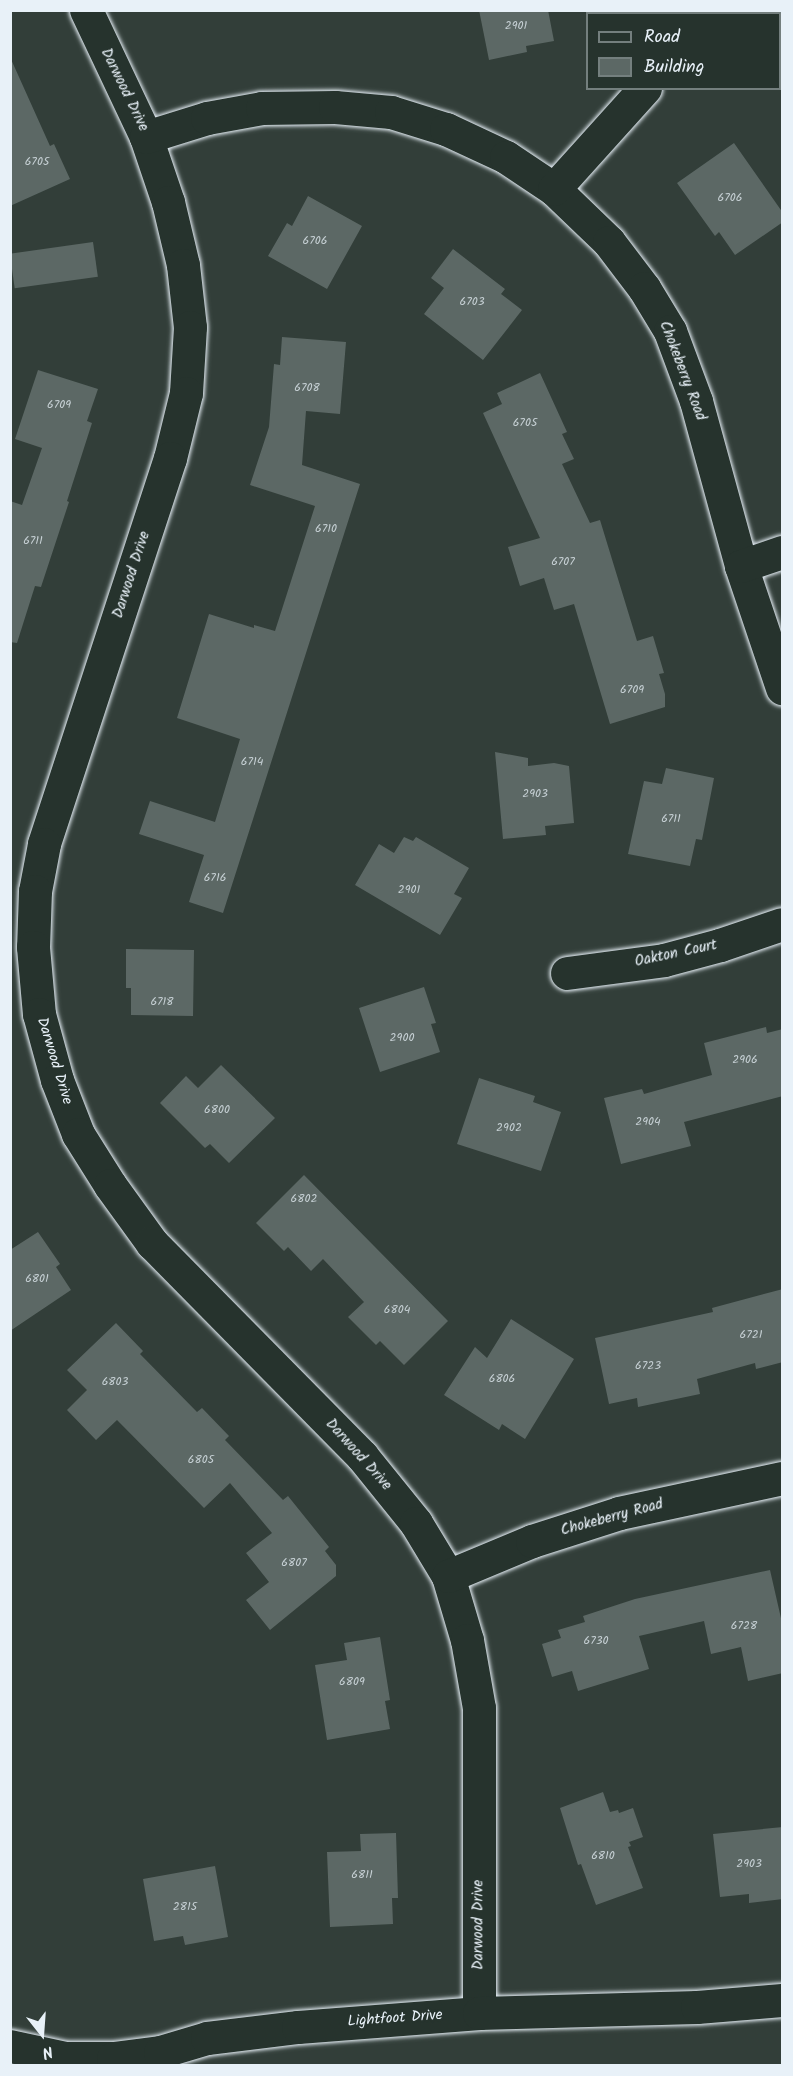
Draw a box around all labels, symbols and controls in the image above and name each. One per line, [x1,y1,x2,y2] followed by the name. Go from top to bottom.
[586,12,781,90] legend
[505,19,527,33] house number: 2901
[644,23,680,52] text: Road
[96,46,152,134] street label: Darwood Drive
[644,53,704,82] text: Building
[25,155,49,169] house number: 6705
[718,191,742,205] house number: 6706
[303,234,327,248] house number: 6706
[459,295,485,309] house number: 6703
[655,319,709,423] street label: Chokeberry Road
[294,381,320,395] house number: 6708
[47,398,71,412] house number: 6709
[513,416,537,430] house number: 6705
[315,522,337,536] house number: 6710
[110,529,154,621] street label: Darwood Drive
[23,534,43,548] house number: 6711
[551,555,575,569] house number: 6707
[620,683,644,697] house number: 6709
[241,755,263,769] house number: 6714
[522,787,548,801] house number: 2903
[661,812,681,826] house number: 6711
[204,871,226,885] house number: 6716
[398,883,420,897] house number: 2901
[633,937,719,971] street label: Oakton Court
[150,995,174,1009] house number: 6718
[32,1015,76,1107] street label: Darwood Drive
[390,1031,414,1045] house number: 2900
[732,1053,758,1067] house number: 2906
[204,1103,230,1117] house number: 6800
[635,1115,661,1129] house number: 2904
[496,1121,522,1135] house number: 2902
[291,1192,317,1206] house number: 6802
[25,1272,49,1286] house number: 6801
[384,1303,410,1317] house number: 6804
[740,1328,762,1342] house number: 6721
[635,1359,661,1373] house number: 6723
[489,1372,515,1386] house number: 6806
[102,1375,128,1389] house number: 6803
[321,1415,395,1495] street label: Darwood Drive
[188,1453,214,1467] house number: 6805
[559,1496,665,1540] street label: Chokeberry Road
[281,1556,307,1570] house number: 6807
[731,1619,757,1633] house number: 6728
[583,1634,609,1648] house number: 6730
[339,1675,365,1689] house number: 6809
[591,1849,615,1863] house number: 6810
[736,1857,762,1871] house number: 2903
[351,1868,373,1882] house number: 6811
[470,1880,488,1970] street label: Darwood Drive
[173,1900,197,1914] house number: 2815
[12,2004,72,2064] north arrow
[347,2007,443,2031] street label: Lightfoot Drive
[39,2038,56,2065] text: N

